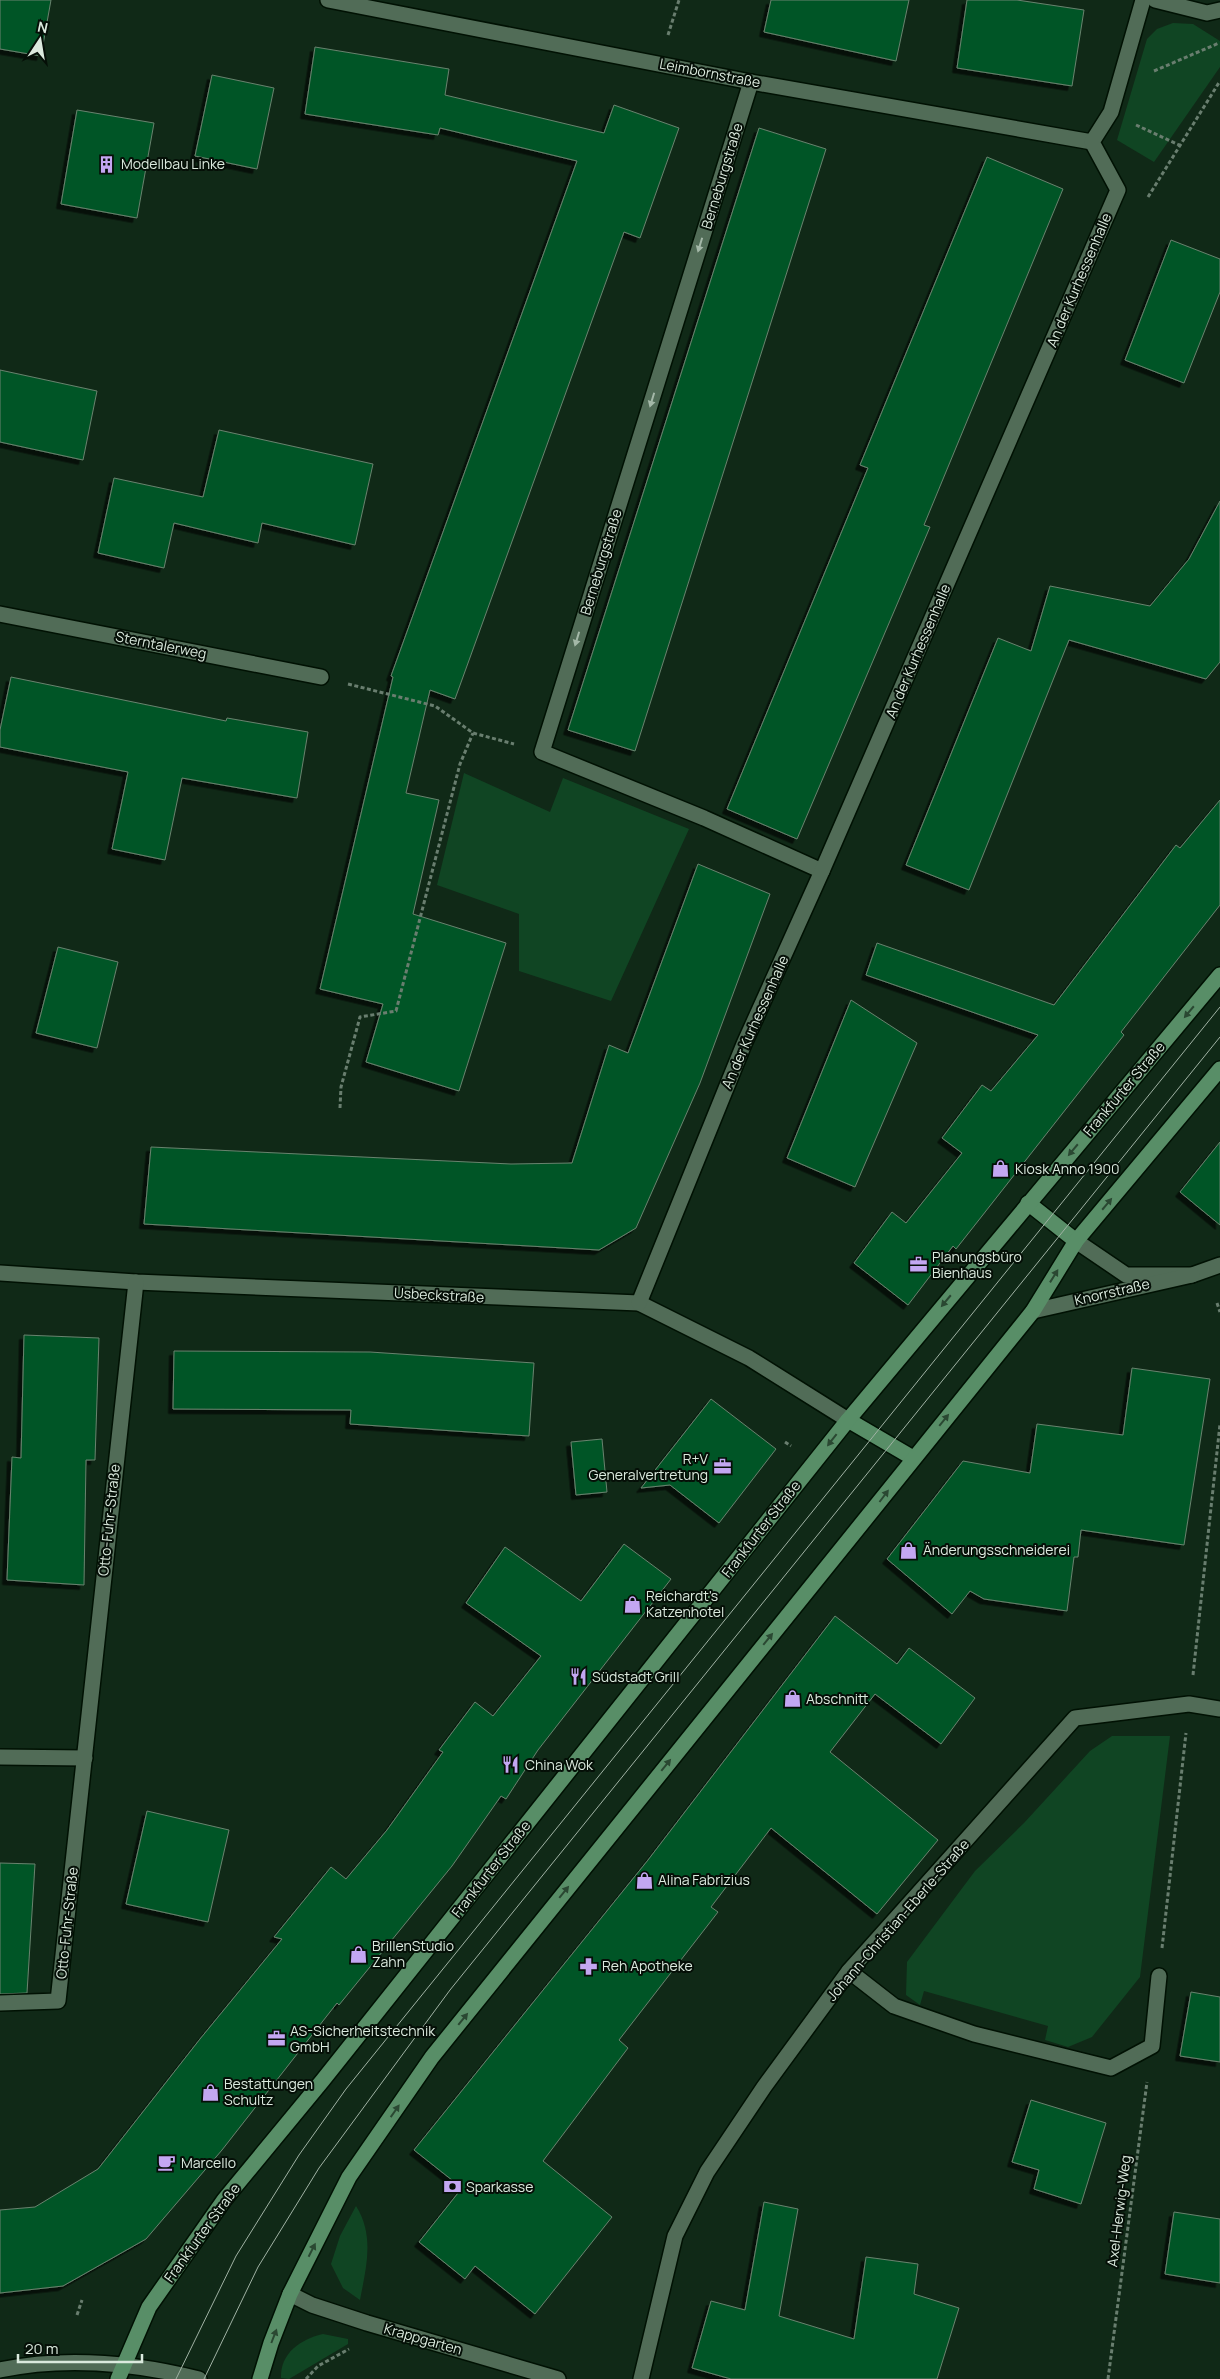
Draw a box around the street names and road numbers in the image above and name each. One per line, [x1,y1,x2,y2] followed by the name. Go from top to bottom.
[658,53,762,92] street label: Leimbornstraße
[696,120,747,231] street label: Berneburgstraße
[1042,210,1115,350] street label: An der Kurhessenhalle
[575,506,626,617] street label: Berneburgstraße
[881,581,954,721] street label: An der Kurhessenhalle
[114,626,208,663] street label: Sterntalerweg
[717,952,792,1091] street label: An der Kurhessenhalle
[1078,1037,1169,1140] street label: Frankfurter Straße
[1072,1274,1151,1309] street label: Knorrstraße
[393,1283,485,1306] street label: Usbeckstraße
[93,1463,124,1577] street label: Otto-Fuhr-Straße
[717,1476,804,1581] street label: Frankfurter Straße
[447,1816,534,1921] street label: Frankfurter Straße
[822,1835,973,2005] street label: Johann-Christian-Eberle-Straße
[51,1866,82,1980] street label: Otto-Fuhr-Straße
[1102,2154,1135,2268] street label: Axel-Herwig-Weg
[159,2179,244,2286] street label: Frankfurter Straße
[382,2318,464,2359] street label: Krappgarten

